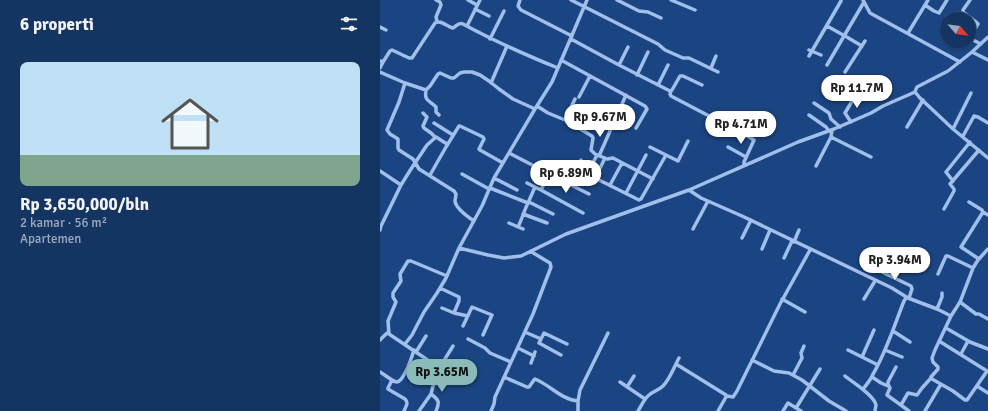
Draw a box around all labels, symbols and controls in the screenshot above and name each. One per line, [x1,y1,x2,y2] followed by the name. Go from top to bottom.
[940,12,976,48] north arrow
[940,12,976,48] map controls
[338,13,360,35] icon: filters
[20,14,94,35] text: 6 properti
[816,75,898,109] pin: Rp 11.7M
[830,80,884,96] text: Rp 11.7M
[154,88,226,160] icon: home
[559,104,641,138] pin: Rp 9.67M
[573,109,627,125] text: Rp 9.67M
[700,111,782,145] pin: Rp 4.71M
[714,116,768,132] text: Rp 4.71M
[525,160,607,194] pin: Rp 6.89M
[539,165,593,181] text: Rp 6.89M
[20,194,149,215] text: Rp 3,650,000/bln
[20,215,107,231] text: 2 kamar · 56 m²
[20,231,81,247] text: Apartemen
[854,247,936,281] pin: Rp 3.94M
[868,252,922,268] text: Rp 3.94M
[401,359,483,393] pin: Rp 3.65M
[415,364,469,380] text: Rp 3.65M

